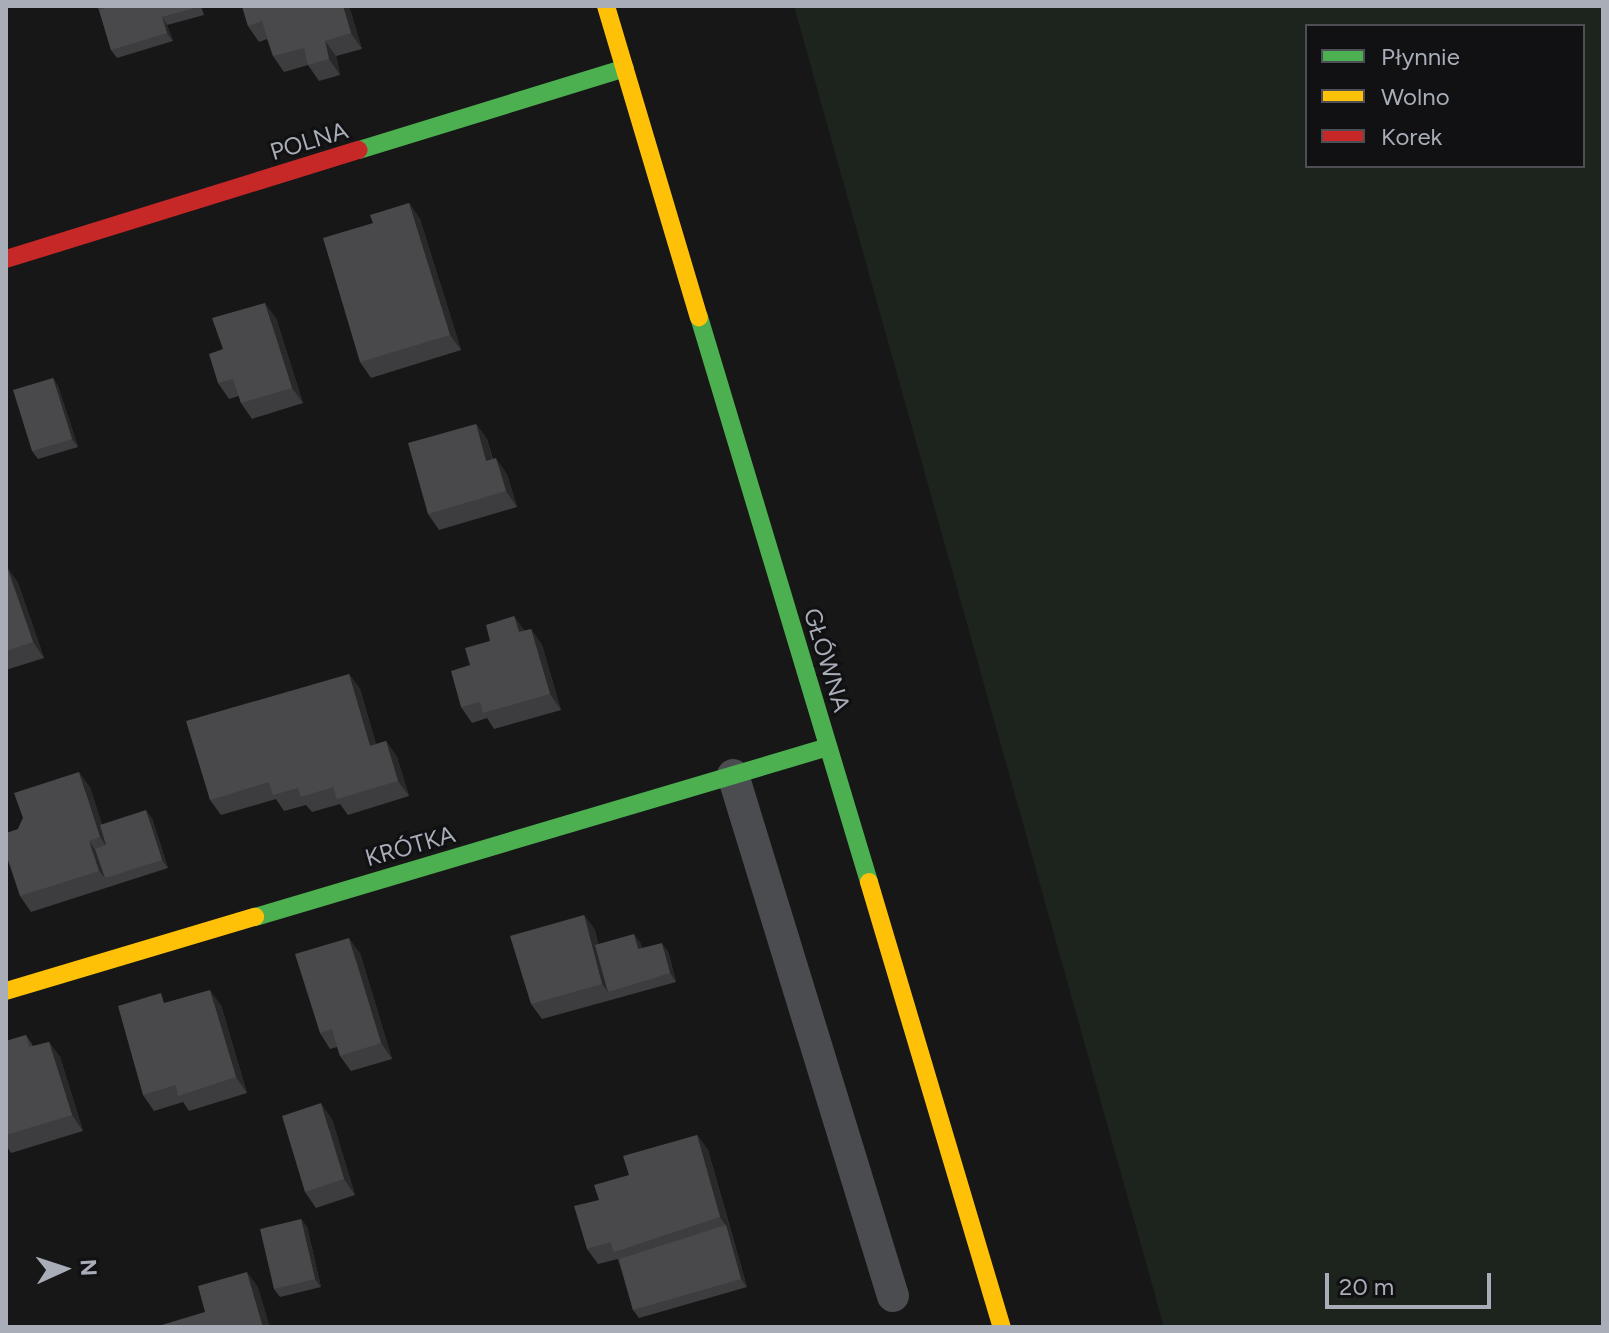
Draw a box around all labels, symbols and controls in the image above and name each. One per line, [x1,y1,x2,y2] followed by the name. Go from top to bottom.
[1305,24,1585,168] legend
[1381,42,1460,71] text: Płynnie
[1381,82,1450,111] text: Wolno
[267,116,351,166] street label: POLNA
[1381,122,1442,151] text: Korek
[798,605,856,715] street label: GŁÓWNA
[362,819,458,873] street label: KRÓTKA
[24,1229,104,1309] north arrow
[1329,1257,1495,1307] scale bar
[75,1259,102,1277] text: N
[1339,1272,1394,1301] text: 20 m

